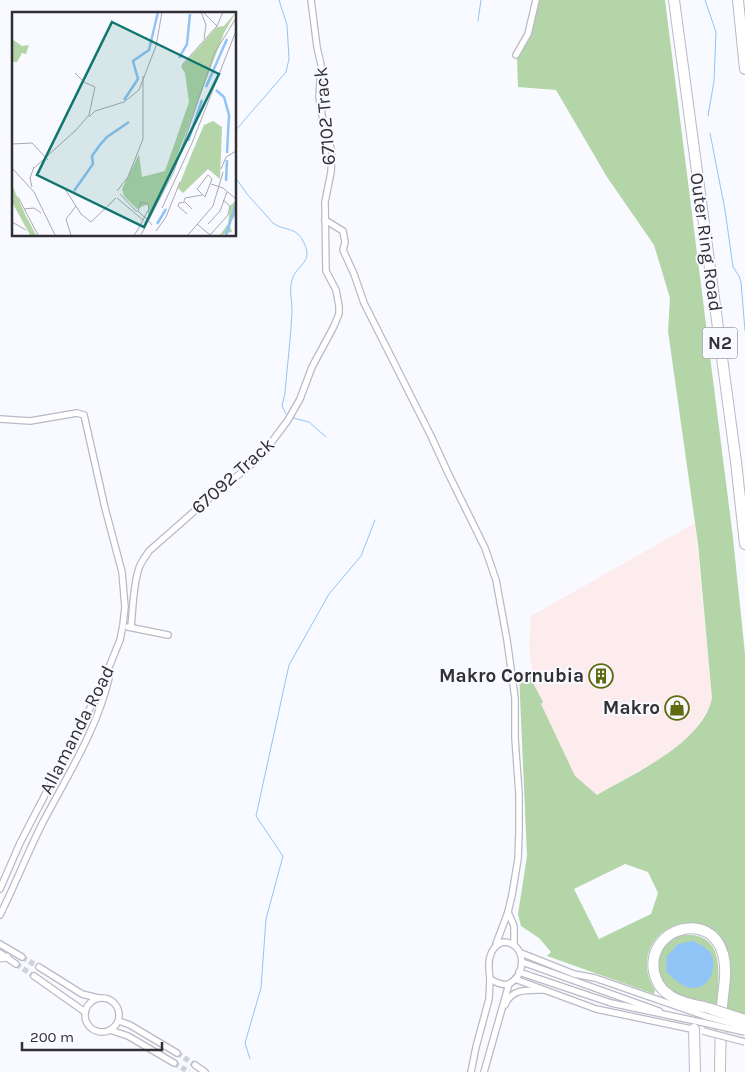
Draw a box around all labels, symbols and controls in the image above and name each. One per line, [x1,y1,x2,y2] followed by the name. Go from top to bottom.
[12,12,236,236] inset map
[310,66,340,166] street label: 67102 Track
[685,171,727,313] street label: Outer Ring Road
[702,328,738,358] road number: N2
[187,433,279,519] street label: 67092 Track
[35,662,119,798] street label: Allamanda Road
[588,663,614,689] building icon: Makro Cornubia
[439,665,584,687] place label: Makro Cornubia
[664,695,690,721] shop icon: Makro
[603,697,660,719] place label: Makro
[22,1020,162,1052] scale bar
[30,1028,74,1046] text: 200 m

